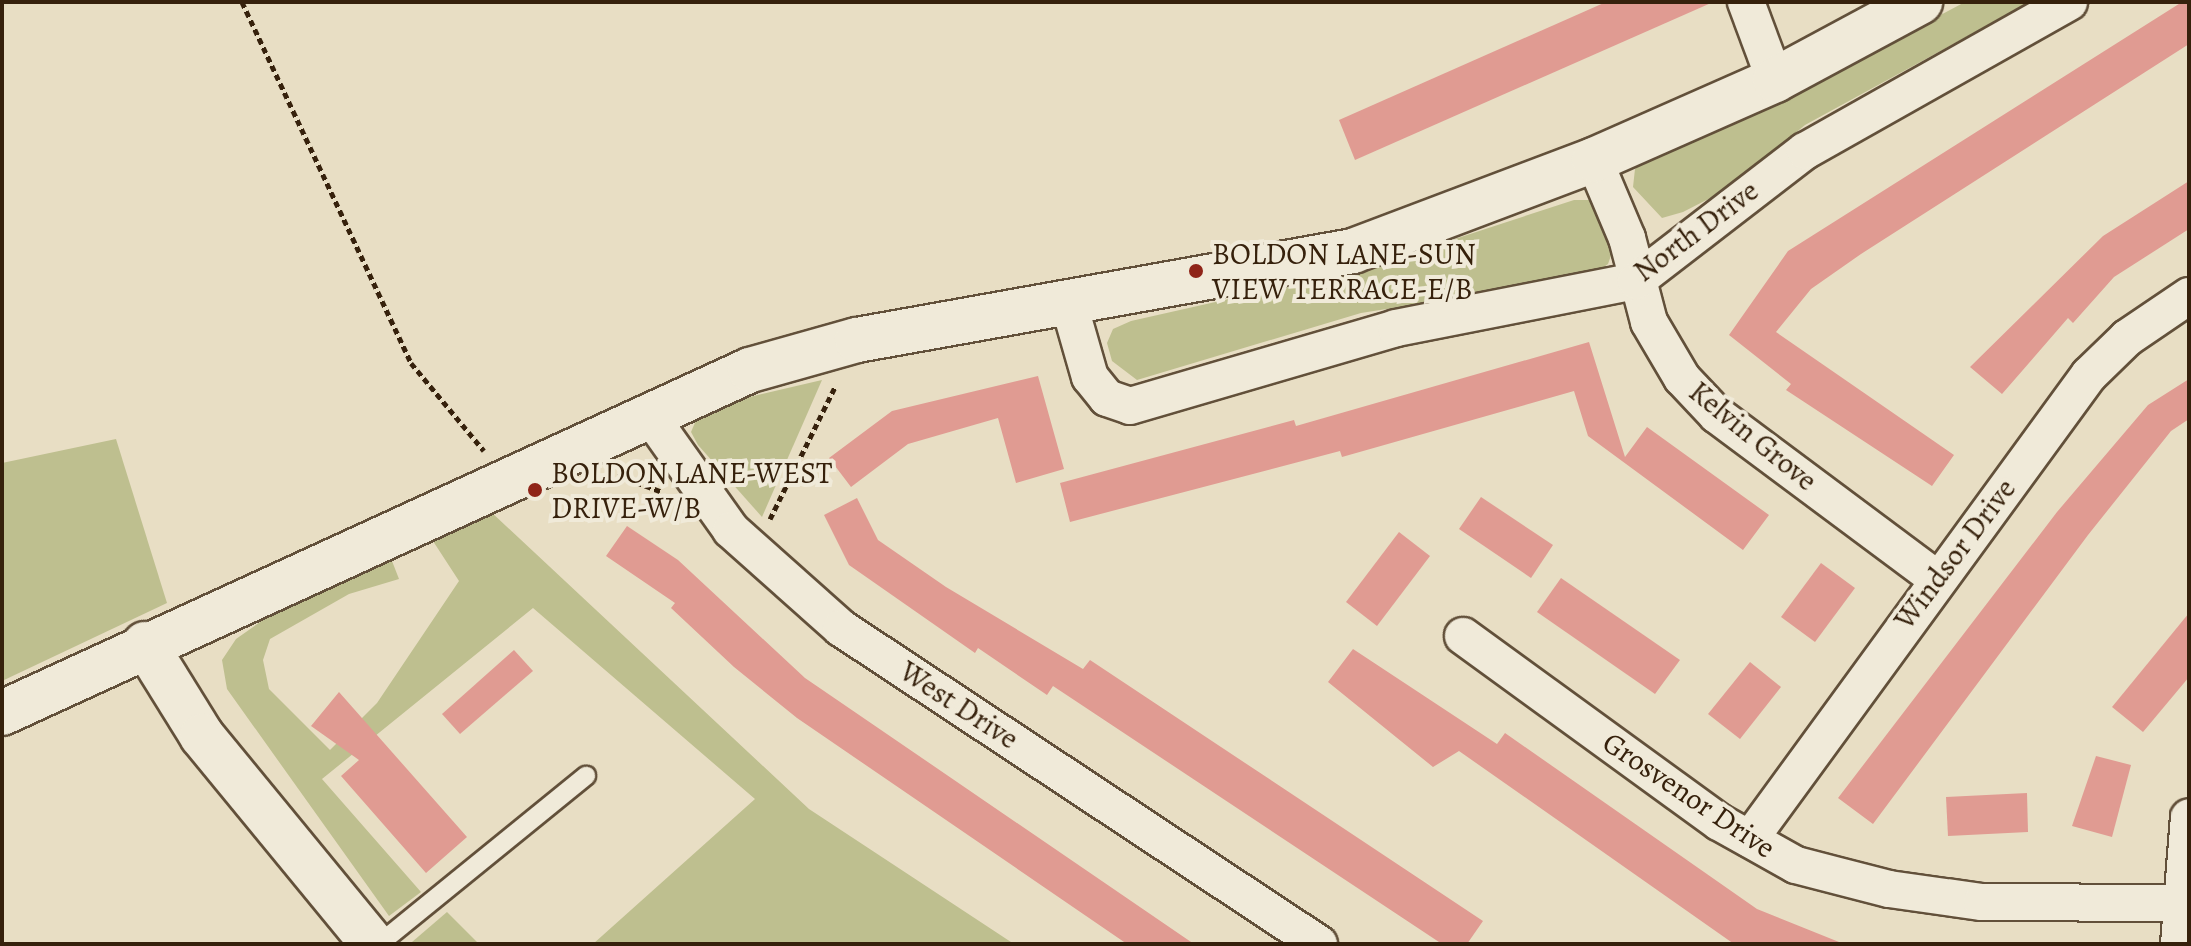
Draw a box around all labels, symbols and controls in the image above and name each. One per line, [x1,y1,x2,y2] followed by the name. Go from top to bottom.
[1627,173,1765,289] street label: North Drive
[1212,236,1476,306] place label: BOLDON LANE-SUN VIEW TERRACE-E/B
[1187,262,1205,280] marker: BOLDON LANE-SUN VIEW TERRACE-E/B
[1682,373,1824,499] street label: Kelvin Grove
[551,455,832,526] place label: BOLDON LANE-WEST DRIVE-W/B
[1887,471,2023,637] street label: Windsor Drive
[526,481,544,499] marker: BOLDON LANE-WEST DRIVE-W/B
[893,653,1025,757] street label: West Drive
[1596,724,1782,866] street label: Grosvenor Drive

